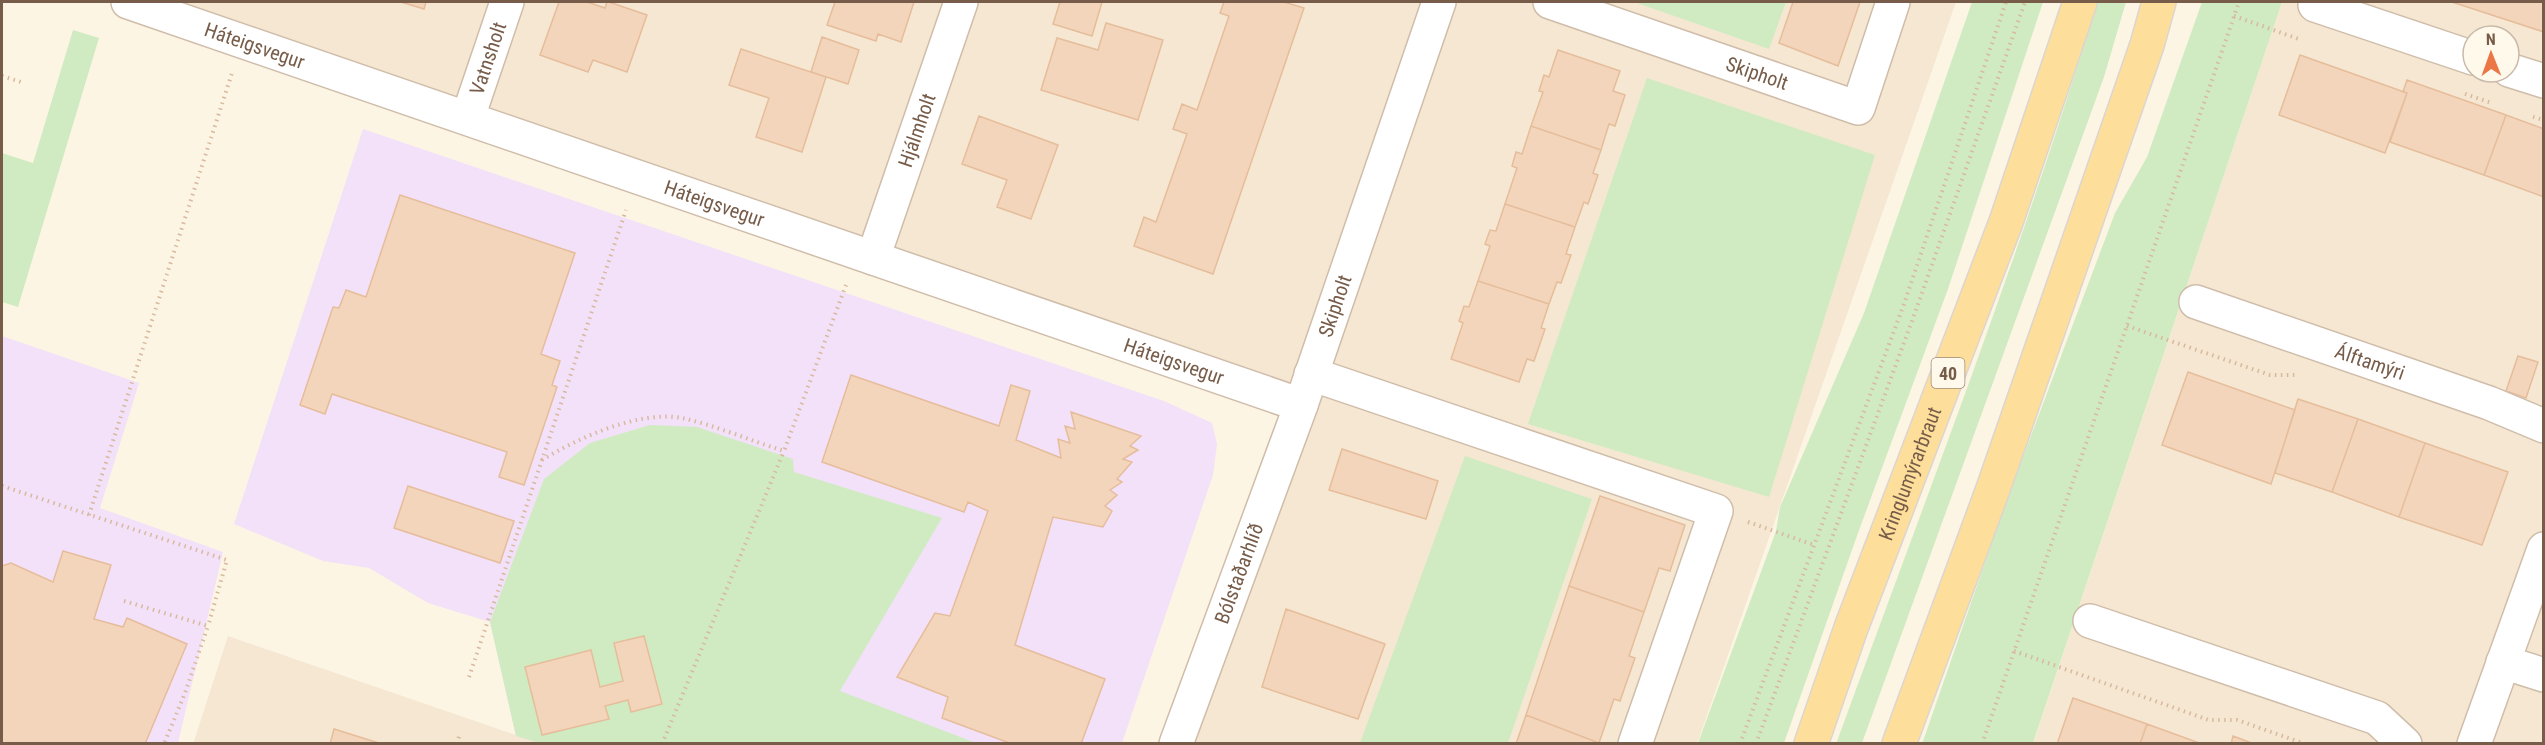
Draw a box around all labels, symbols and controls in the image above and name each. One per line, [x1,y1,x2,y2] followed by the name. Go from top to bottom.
[201,17,308,74] street label: Háteigsvegur
[464,19,511,98] street label: Vatnsholt
[2461,24,2521,84] north arrow
[2486,30,2496,49] text: N
[1723,51,1791,95] street label: Skipholt
[893,90,941,170] street label: Hjálmholt
[661,175,768,232] street label: Háteigsvegur
[1313,272,1357,340] street label: Skipholt
[1121,333,1227,390] street label: Háteigsvegur
[2332,339,2408,385] street label: Álftamýri
[1932,358,1964,388] road number: 40
[1874,403,1946,544] street label: Kringlumýrarbraut
[1209,520,1268,627] street label: Bólstaðarhlíð

